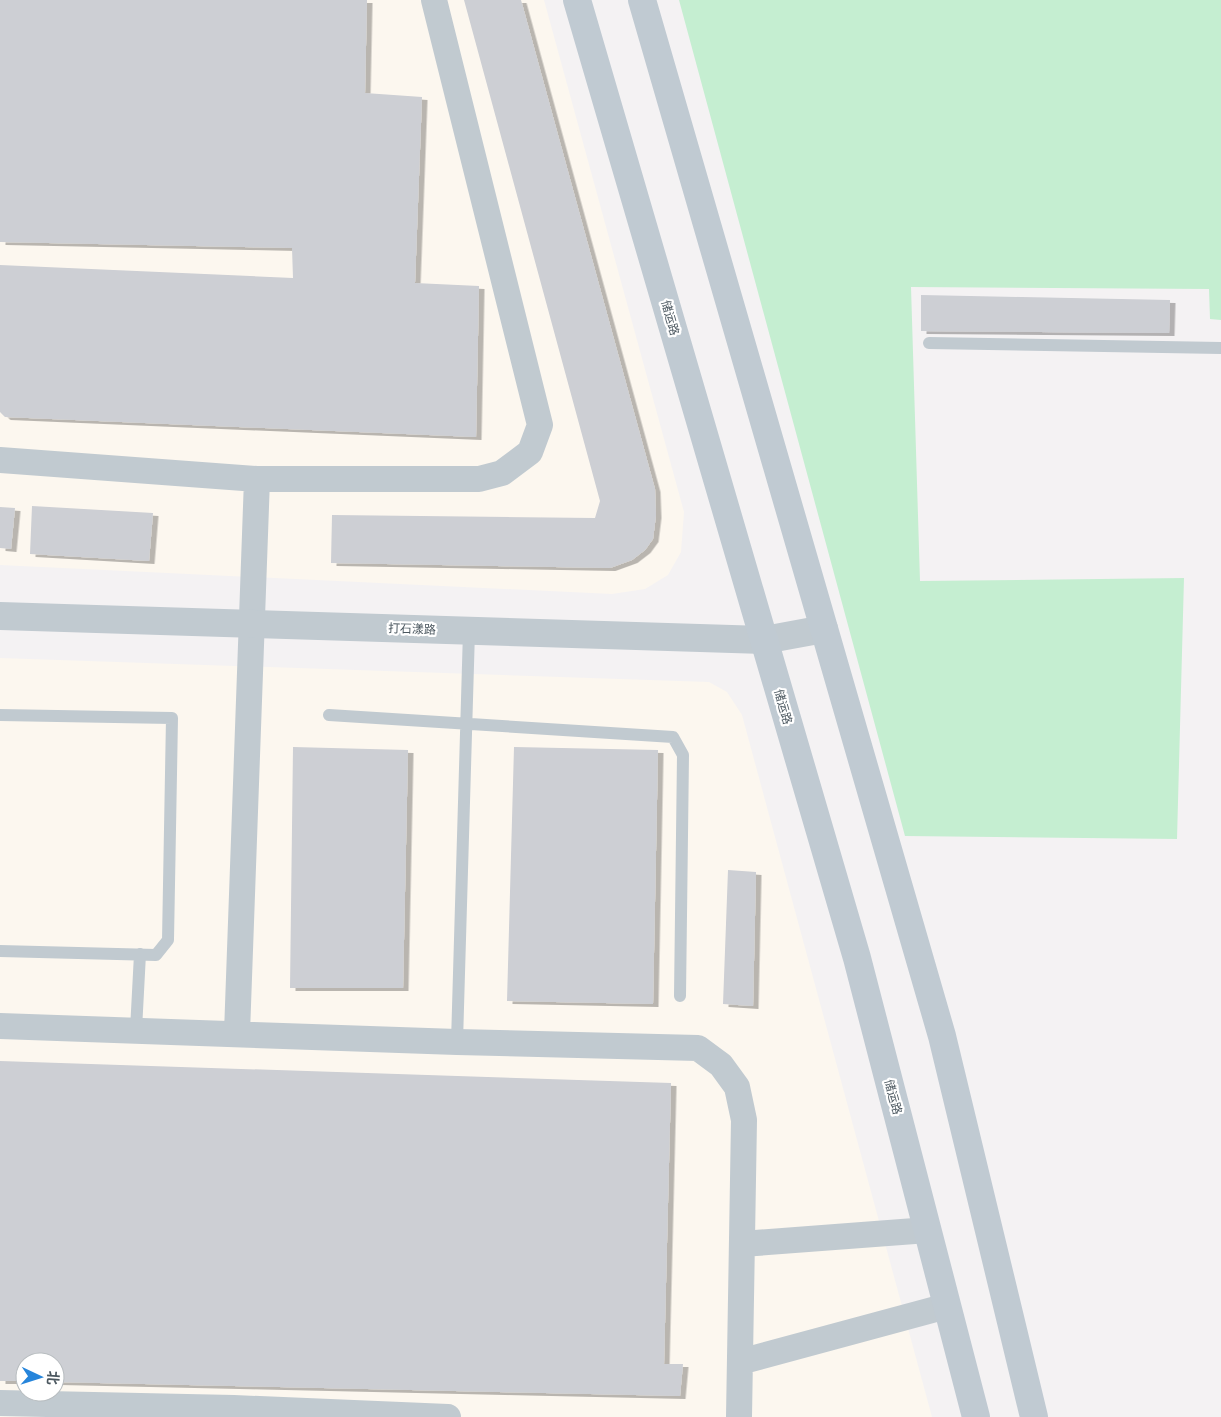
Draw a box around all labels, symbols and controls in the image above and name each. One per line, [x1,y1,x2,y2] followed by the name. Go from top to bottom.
[658,298,683,337] street label: 储运路
[388,620,436,637] street label: 打石漾路
[771,687,796,726] street label: 储运路
[882,1078,905,1116] street label: 储运路
[15,1352,65,1402] north arrow
[44,1370,62,1386] text: 北

